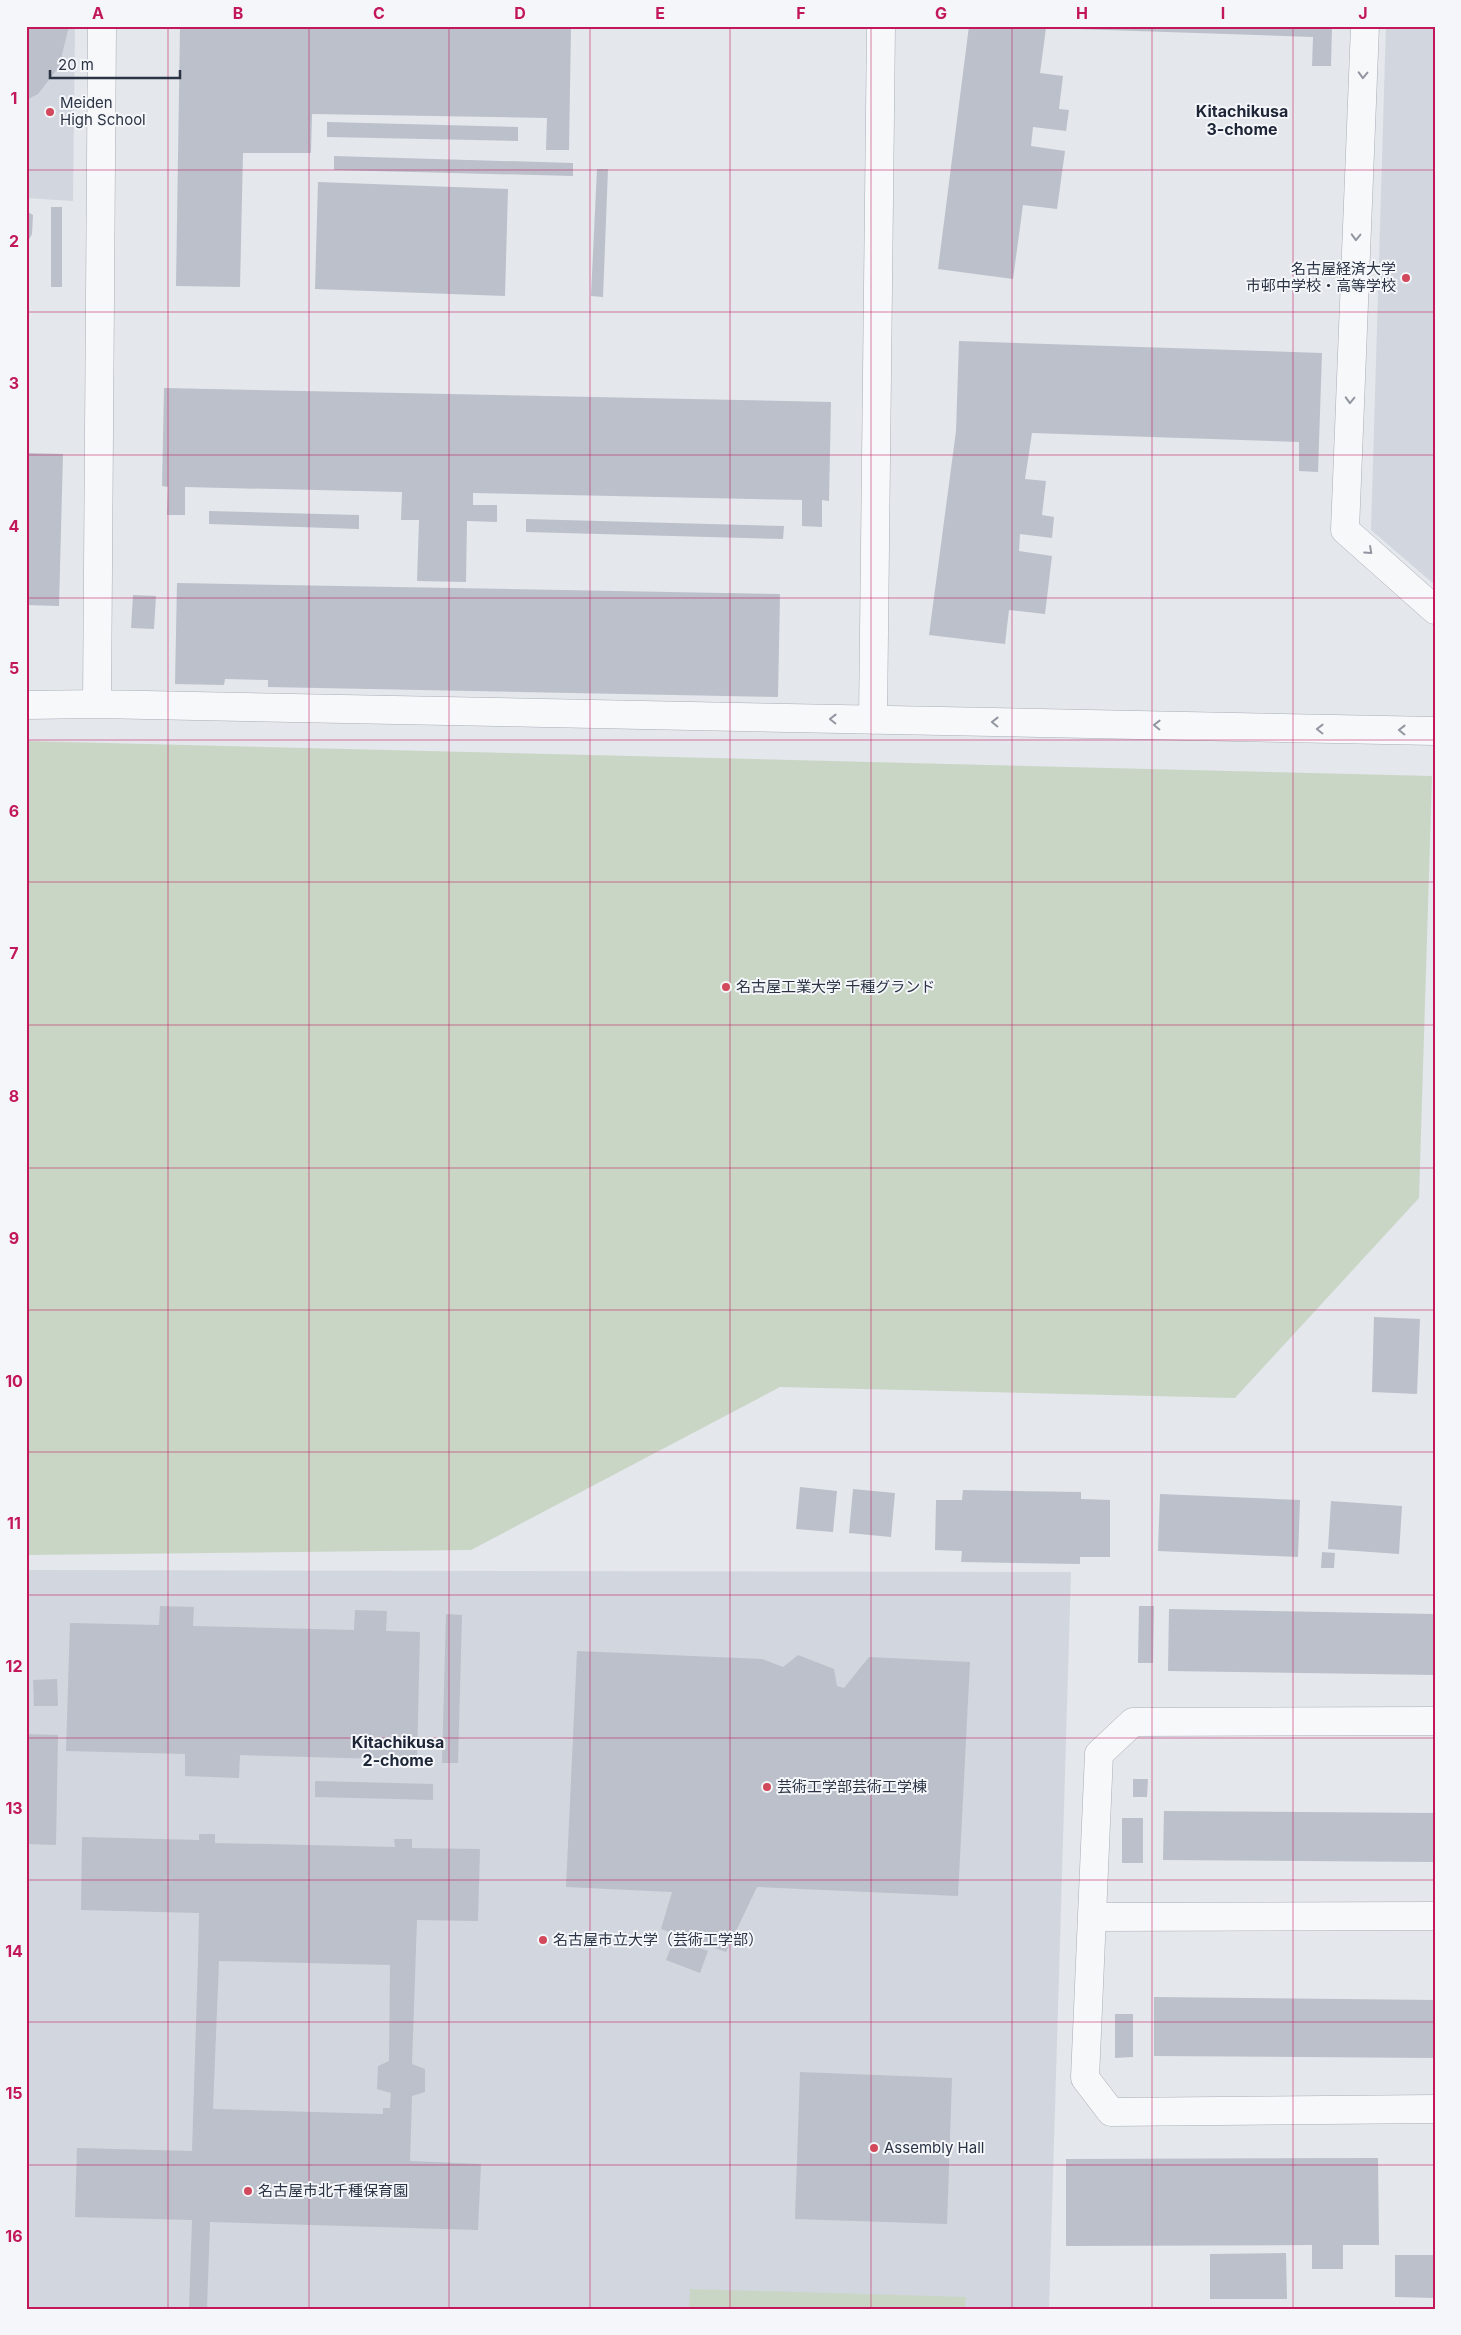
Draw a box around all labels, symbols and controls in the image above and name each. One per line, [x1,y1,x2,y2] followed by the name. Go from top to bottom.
[92,3,104,23] text: A
[233,3,243,23] text: B
[373,3,385,23] text: C
[514,3,526,23] text: D
[655,3,665,23] text: E
[796,3,806,23] text: F
[935,3,947,23] text: G
[1076,3,1088,23] text: H
[1221,3,1225,23] text: I
[1358,3,1368,23] text: J
[50,48,180,80] scale bar
[58,55,94,74] text: 20 m
[1358,72,1368,79] one-way arrow
[11,88,17,108] text: 1
[60,93,146,129] place label: Meiden High School
[1196,101,1288,139] district label: Kitachikusa 3-chome
[44,106,56,118] marker: Meiden High School
[9,231,19,251] text: 2
[1351,234,1362,242] one-way arrow
[1246,259,1396,295] place label: 名古屋経済大学 市邨中学校・高等学校
[1400,272,1412,284] marker: 名古屋経済大学 市邨中学校・高等学校
[9,373,19,393] text: 3
[1345,396,1355,404] one-way arrow
[9,516,20,536] text: 4
[1364,545,1373,554] one-way arrow
[9,658,19,678] text: 5
[828,714,836,724] one-way arrow
[991,717,998,727] one-way arrow
[1153,720,1161,731] one-way arrow
[1316,724,1324,734] one-way arrow
[1397,725,1405,736] one-way arrow
[9,801,19,821] text: 6
[9,943,19,963] text: 7
[736,977,935,996] place label: 名古屋工業大学 千種グランド
[720,981,732,993] marker: 名古屋工業大学 千種グランド
[9,1086,19,1106] text: 8
[9,1228,19,1248] text: 9
[5,1371,23,1391] text: 10
[7,1513,21,1533] text: 11
[6,1656,22,1676] text: 12
[352,1732,444,1770] district label: Kitachikusa 2-chome
[777,1777,927,1796] place label: 芸術工学部芸術工学棟
[761,1781,773,1793] marker: 芸術工学部芸術工学棟
[5,1798,23,1818] text: 13
[553,1930,763,1949] place label: 名古屋市立大学（芸術工学部）
[537,1934,549,1946] marker: 名古屋市立大学（芸術工学部）
[5,1941,23,1961] text: 14
[5,2083,23,2103] text: 15
[884,2138,984,2157] place label: Assembly Hall
[868,2142,880,2154] marker: Assembly Hall
[258,2181,408,2200] place label: 名古屋市北千種保育園
[242,2185,254,2197] marker: 名古屋市北千種保育園
[5,2226,23,2246] text: 16

